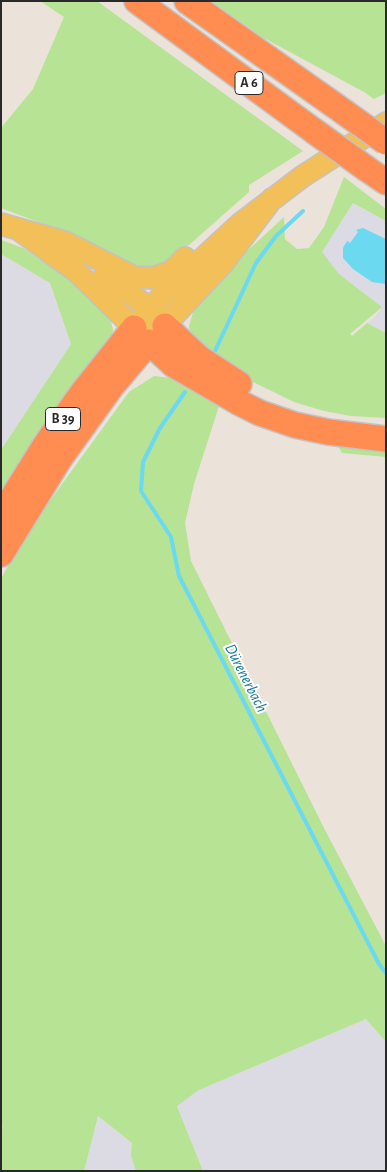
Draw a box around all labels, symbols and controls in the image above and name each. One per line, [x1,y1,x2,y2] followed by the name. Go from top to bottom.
[235,72,263,95] road number: A 6
[46,408,80,430] road number: B 39
[221,641,271,715] water label: Dürenerbach

